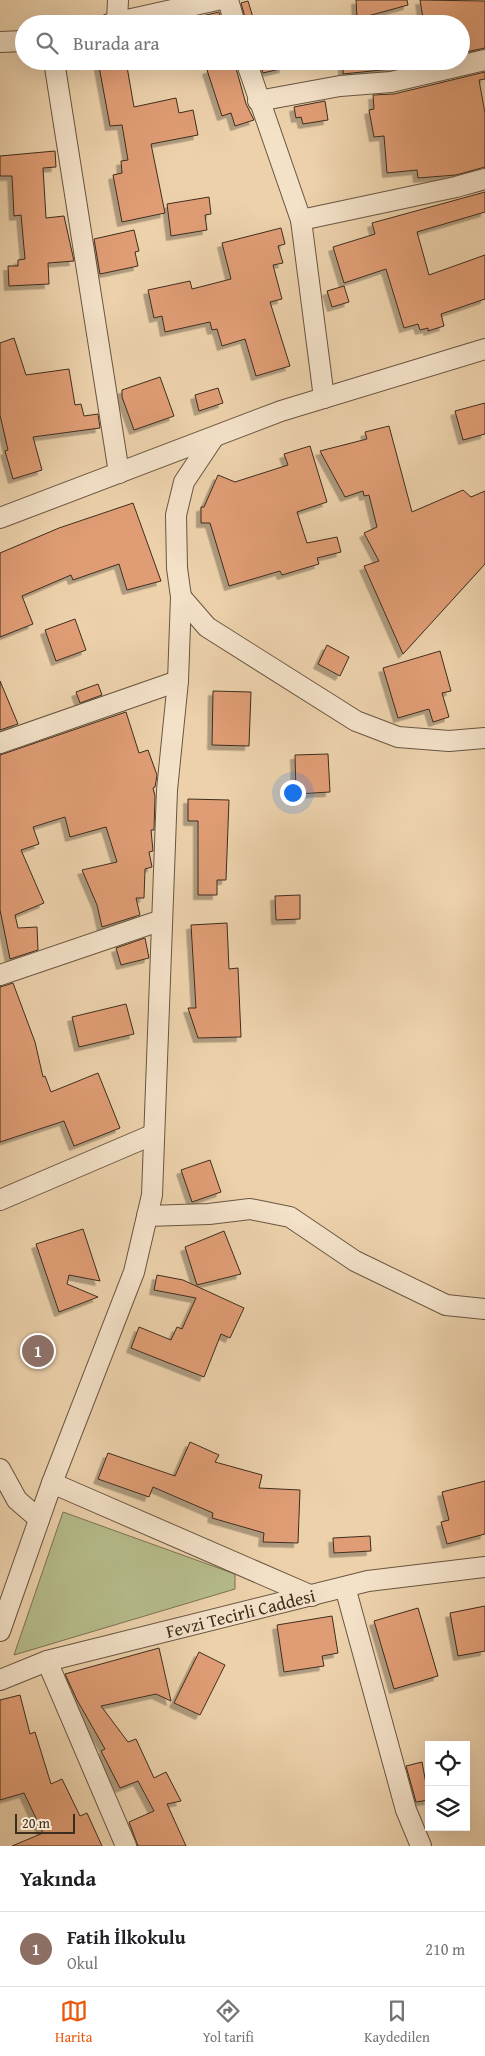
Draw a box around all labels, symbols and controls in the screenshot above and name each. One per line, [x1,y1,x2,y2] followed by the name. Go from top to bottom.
[15,15,470,70] search box
[33,29,61,57] icon: search
[73,29,160,57] text: Burada ara
[280,780,306,806] your location
[22,1332,54,1370] pin: 1
[163,1581,318,1644] street label: Fevzi Tecirli Caddesi
[425,1741,470,1831] map controls
[425,1741,470,1786] button: locate
[425,1786,470,1831] button: layers
[15,1811,75,1834] scale bar
[22,1813,50,1833] text: 20 m
[20,1863,96,1894] text: Yakında
[67,1923,186,1951] text: Fatih İlkokulu
[32,1937,40,1961] text: 1
[425,1937,465,1961] text: 210 m
[67,1951,98,1975] text: Okul
[55,1997,92,2047] tab: Harita
[203,1997,254,2047] tab: Yol tarifi
[364,1997,430,2047] tab: Kaydedilen

